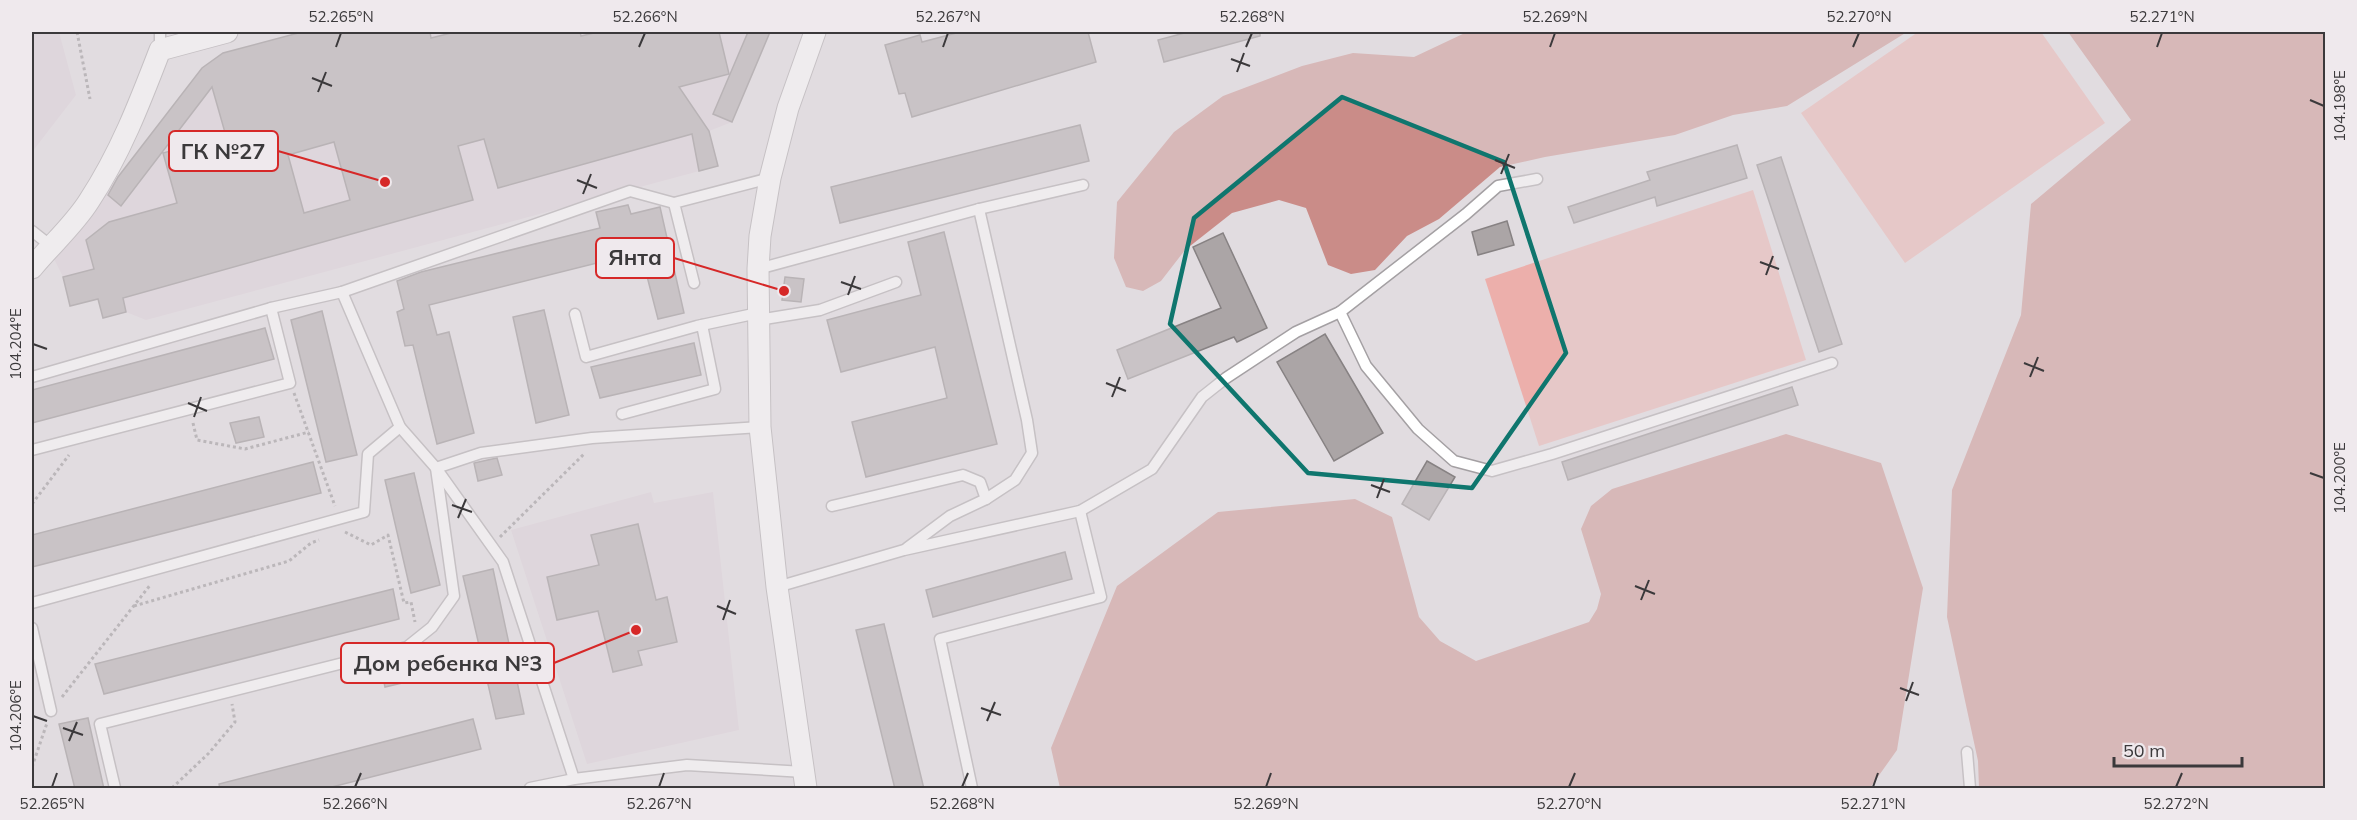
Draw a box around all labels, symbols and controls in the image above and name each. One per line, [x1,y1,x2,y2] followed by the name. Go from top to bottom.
[308,7,374,26] text: 52.265°N
[612,7,678,26] text: 52.266°N
[915,7,981,26] text: 52.267°N
[1219,7,1285,26] text: 52.268°N
[1522,7,1588,26] text: 52.269°N
[1826,7,1892,26] text: 52.270°N
[2129,7,2195,26] text: 52.271°N
[2330,70,2349,142] text: 104.198°E
[169,131,278,171] callout: ГК №27
[181,137,265,165] text: ГК №27
[596,238,674,278] callout: Янта
[608,243,662,271] text: Янта
[6,308,25,380] text: 104.204°E
[2330,442,2349,514] text: 104.200°E
[341,643,554,683] callout: Дом ребенка №3
[354,649,542,677] text: Дом ребенка №3
[6,680,25,752] text: 104.206°E
[2114,730,2242,768] scale bar
[2123,739,2165,762] text: 50 m
[19,794,85,813] text: 52.265°N
[322,794,388,813] text: 52.266°N
[626,794,692,813] text: 52.267°N
[929,794,995,813] text: 52.268°N
[1233,794,1299,813] text: 52.269°N
[1536,794,1602,813] text: 52.270°N
[1840,794,1906,813] text: 52.271°N
[2143,794,2209,813] text: 52.272°N

